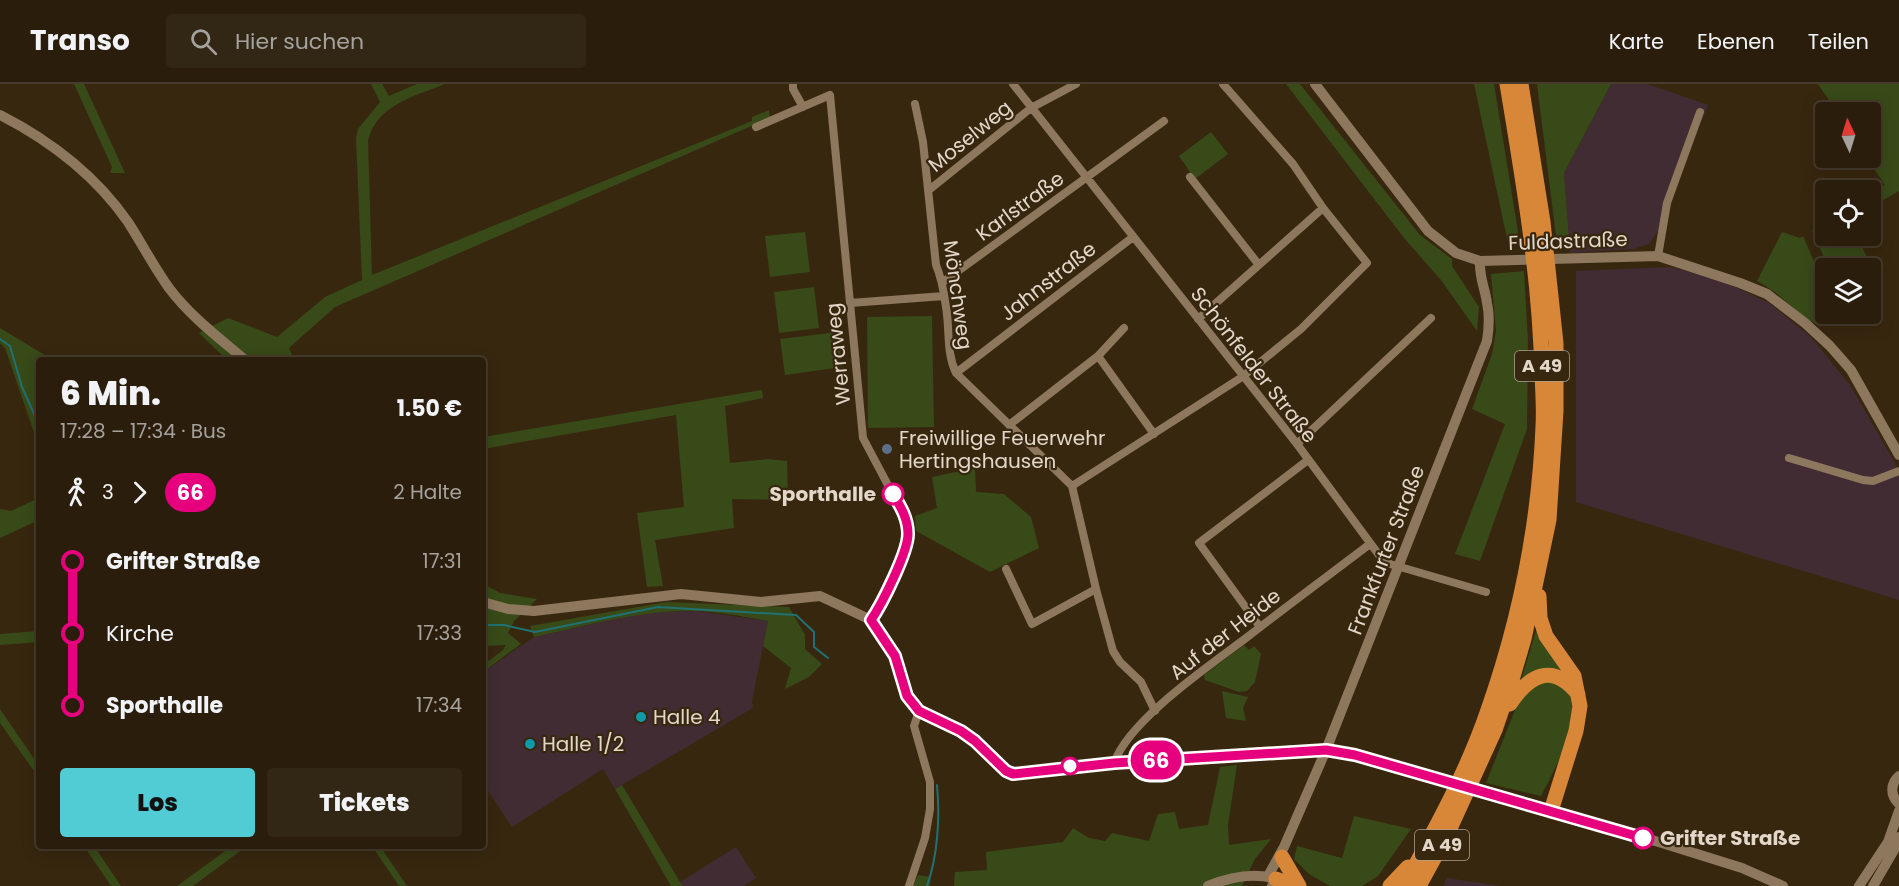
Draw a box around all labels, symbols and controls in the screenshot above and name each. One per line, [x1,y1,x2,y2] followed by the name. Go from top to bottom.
[166,14,586,68] search box
[30,21,130,60] text: Transo
[187,25,220,58] icon: search
[235,26,364,57] text: Hier suchen
[1609,27,1664,56] text: Karte
[1697,27,1775,56] text: Ebenen
[1808,27,1869,56] text: Teilen
[922,94,1018,178] street label: Moselweg
[1815,102,1881,168] north arrow
[1815,102,1881,324] map controls
[970,165,1070,247] street label: Karlstraße
[1815,180,1881,246] button: locate
[1508,225,1628,257] street label: Fuldastraße
[994,235,1102,327] street label: Jahnstraße
[936,239,980,351] street label: Mönchweg
[1815,258,1881,324] button: layers
[1184,281,1324,449] street label: Schönfelder Straße
[819,301,857,407] street label: Werraweg
[1515,351,1569,381] road number: A 49
[60,370,161,417] text: 6 Min.
[397,393,462,424] text: 1.50 €
[60,417,226,445] text: 17:28 – 17:34 · Bus
[899,424,1105,475] place label: Freiwillige Feuerwehr Hertingshausen
[880,442,894,456] marker: Freiwillige Feuerwehr Hertingshausen
[1341,461,1431,639] street label: Frankfurter Straße
[60,476,93,509] icon: walk
[123,476,156,509] icon: forward
[102,478,114,506] text: 3
[177,478,204,507] text: 66
[393,478,462,506] text: 2 Halte
[770,480,876,508] place label: Sporthalle
[882,483,904,505] marker: Sporthalle
[106,546,260,577] text: Grifter Straße
[422,547,462,575] text: 17:31
[1164,582,1286,686] street label: Auf der Heide
[106,618,174,649] text: Kirche
[417,619,462,647] text: 17:33
[106,690,223,721] text: Sporthalle
[416,691,462,719] text: 17:34
[653,703,721,731] place label: Halle 4
[634,710,648,724] marker: Halle 4
[542,730,624,758] place label: Halle 1/2
[523,737,537,751] marker: Halle 1/2
[1129,740,1183,780] line badge: 66
[1143,746,1169,775] text: 66
[1061,757,1079,775] unlabelled marker
[60,768,255,837] button: Los
[267,768,462,837] button: Tickets
[1660,824,1800,852] place label: Grifter Straße
[1632,827,1654,849] marker: Grifter Straße
[1415,830,1469,860] road number: A 49

